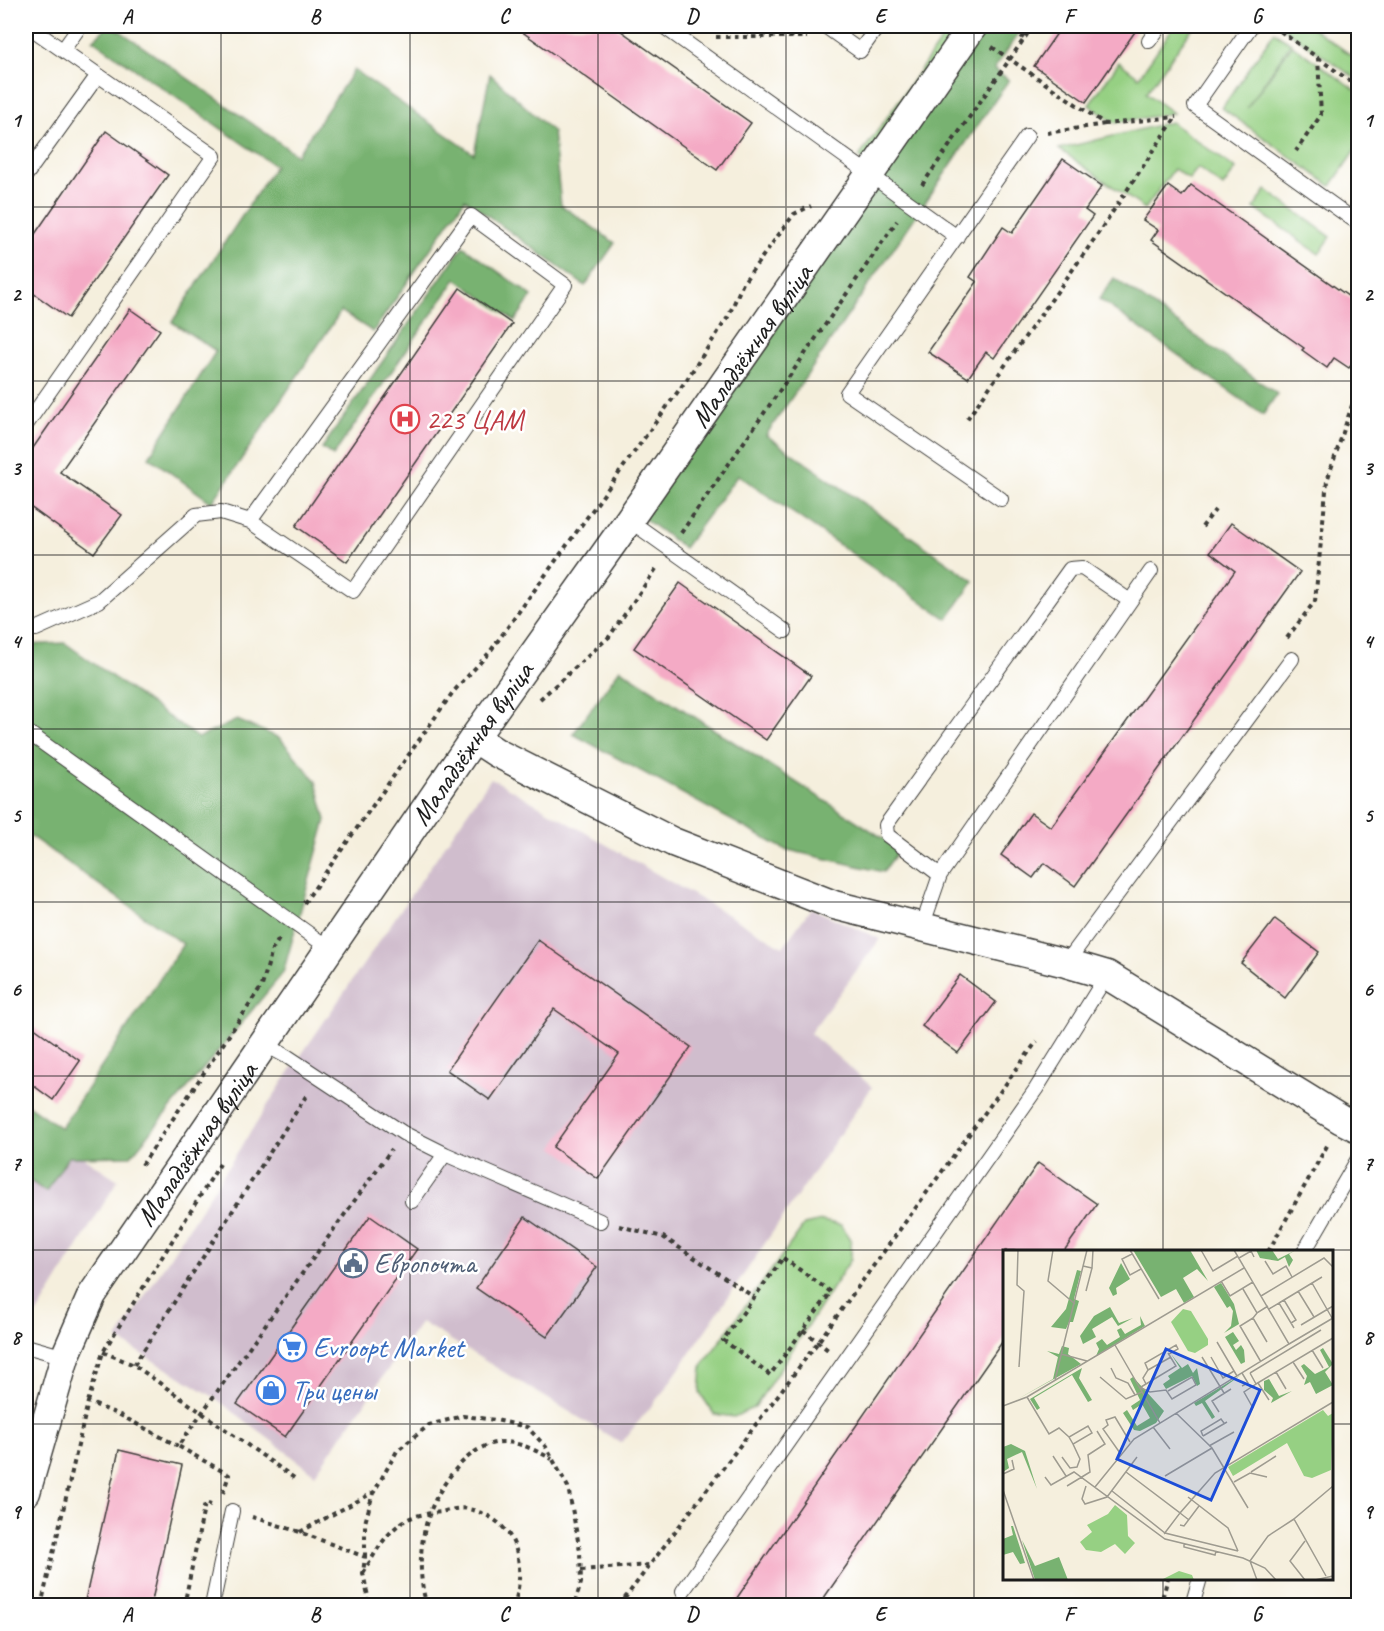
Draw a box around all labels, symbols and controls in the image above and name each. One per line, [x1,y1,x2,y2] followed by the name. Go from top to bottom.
[122,4,134,29] text: A
[310,4,322,29] text: B
[499,4,511,29] text: C
[686,4,700,29] text: D
[875,4,889,29] text: E
[1064,4,1078,29] text: F
[1252,4,1265,29] text: G
[12,108,23,133] text: 1
[1364,108,1375,133] text: 1
[682,255,821,434] street label: Маладзёжная вуліца
[12,282,23,307] text: 2
[1364,282,1375,307] text: 2
[426,402,526,437] place label: 223 ЦAM
[389,403,421,435] hospital icon: 223 ЦAM
[12,456,23,481] text: 3
[1364,456,1375,481] text: 3
[12,629,24,654] text: 4
[1364,629,1376,654] text: 4
[402,653,542,831] street label: Маладзёжная вуліца
[12,803,23,828] text: 5
[1364,803,1375,828] text: 5
[11,977,22,1002] text: 6
[1363,977,1374,1002] text: 6
[127,1053,266,1232] street label: Маладзёжная вуліца
[12,1151,23,1176] text: 7
[1364,1151,1375,1176] text: 7
[374,1246,478,1281] place label: Европочта
[337,1247,369,1279] public building icon: Европочта
[1003,1250,1333,1580] inset map
[12,1325,24,1350] text: 8
[1364,1325,1376,1350] text: 8
[313,1330,466,1365] place label: Evroopt Market
[276,1331,308,1363] supermarket icon: Evroopt Market
[292,1373,378,1408] place label: Три цены
[255,1374,287,1406] shop icon: Три цены
[12,1499,23,1524] text: 9
[1364,1499,1375,1524] text: 9
[122,1602,134,1627] text: A
[310,1602,322,1627] text: B
[499,1602,511,1627] text: C
[686,1602,700,1627] text: D
[875,1602,889,1627] text: E
[1064,1602,1078,1627] text: F
[1252,1602,1265,1627] text: G

